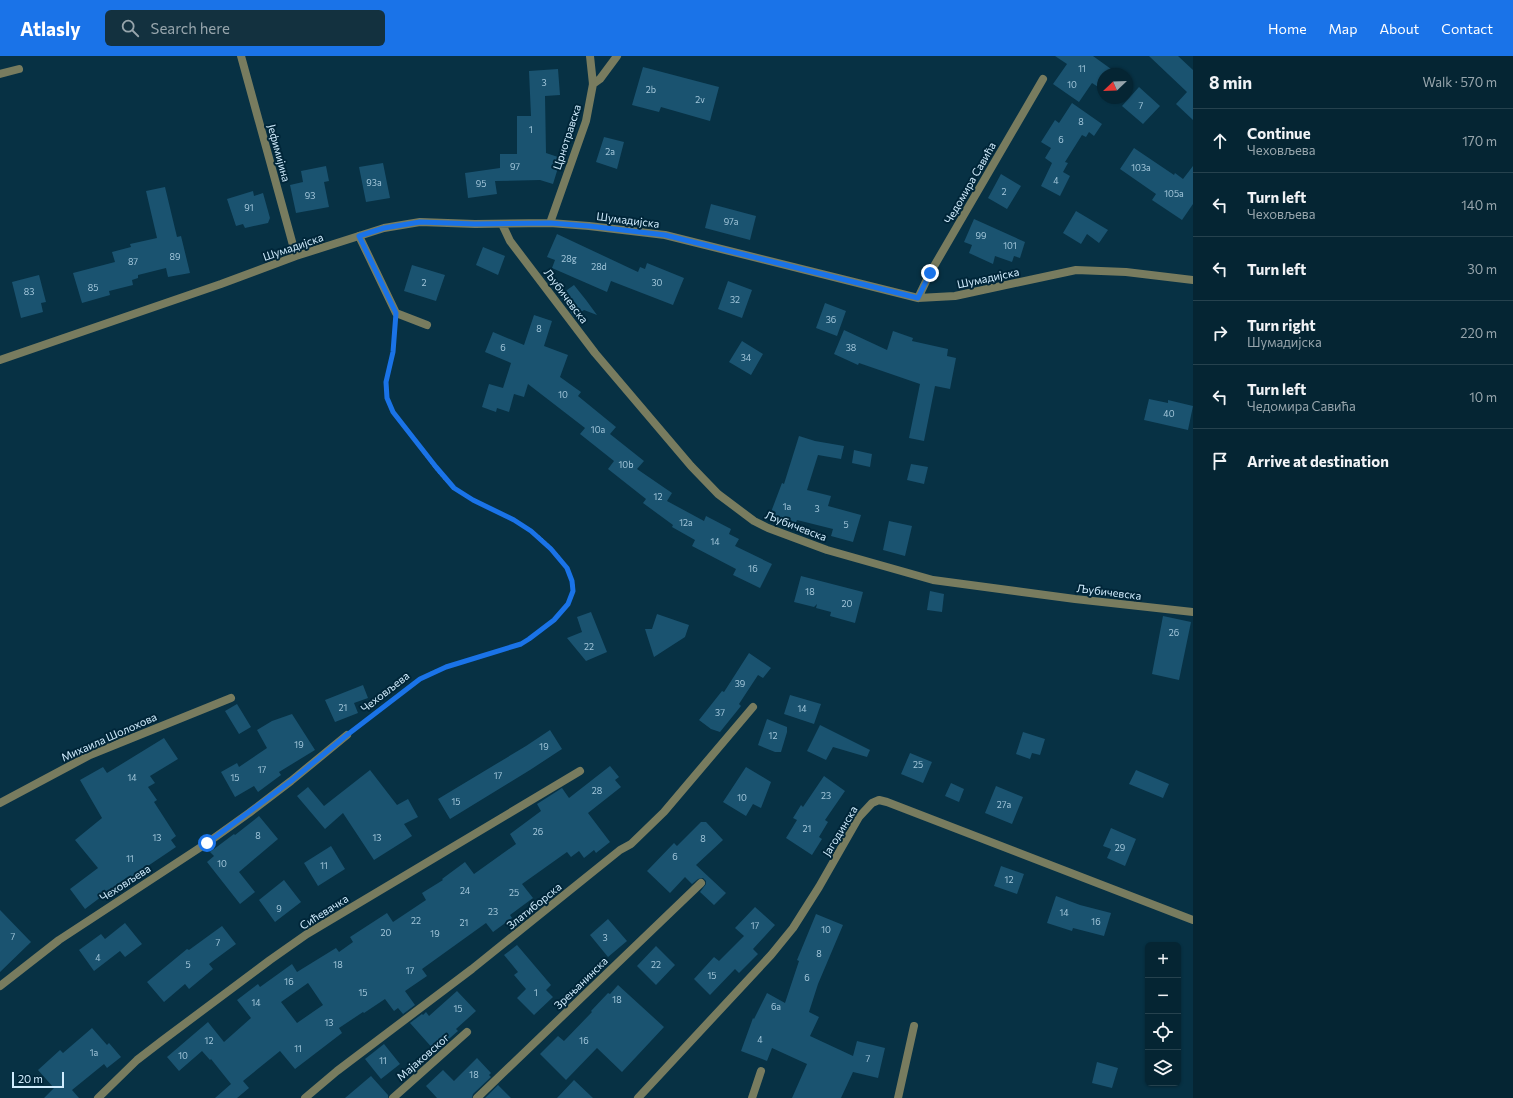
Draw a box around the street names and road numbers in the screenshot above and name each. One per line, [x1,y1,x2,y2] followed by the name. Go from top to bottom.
[550,103,583,171] street label: Црнотравска
[265,123,293,183] street label: Јефимијина
[941,140,998,226] street label: Чедомира Савића
[596,209,660,230] street label: Шумадијска
[261,230,325,263] street label: Шумадијска
[956,265,1020,290] street label: Шумадијска
[542,266,591,326] street label: Љубичевска
[763,508,829,543] street label: Љубичевска
[1076,581,1142,602] street label: Љубичевска
[358,669,411,715] street label: Чеховљева
[59,710,159,763] street label: Михаила Шолохова
[820,803,860,859] street label: Јагодинска
[97,861,153,904] street label: Чеховљева
[504,880,564,932] street label: Златиборска
[297,892,350,932] street label: Сићевачка
[551,954,610,1011] street label: Зрењанинска
[394,1030,452,1083] street label: Мајаковског

